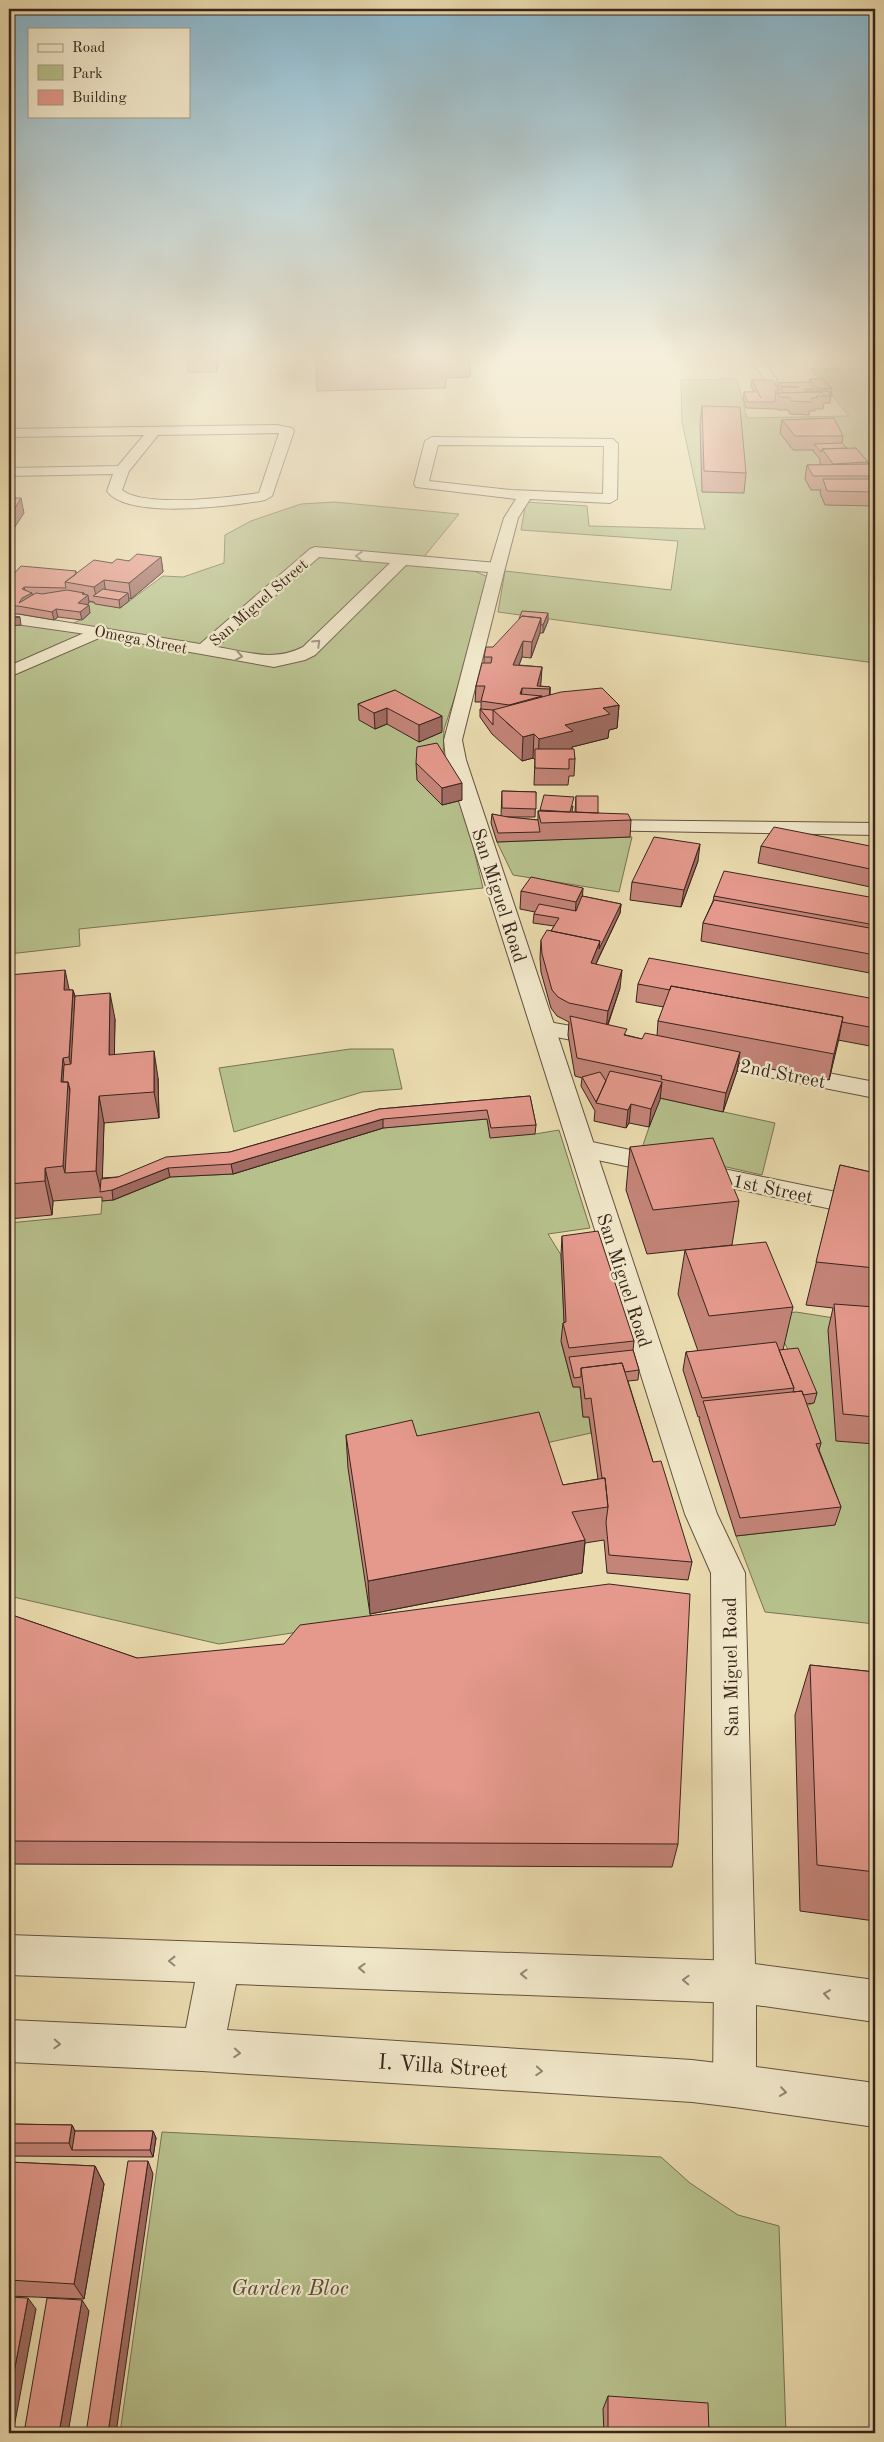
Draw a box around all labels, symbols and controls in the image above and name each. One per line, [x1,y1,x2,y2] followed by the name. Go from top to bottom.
[28,28,190,118] legend
[72,41,106,56] text: Road
[72,67,103,82] text: Park
[72,91,127,106] text: Building
[354,551,362,562] one-way arrow
[207,556,312,650] street label: San Miguel Street
[93,624,189,658] street label: Omega Street
[311,640,320,649] one-way arrow
[234,651,243,661] one-way arrow
[467,826,528,965] street label: San Miguel Road
[738,1058,827,1093] street label: 2nd Street
[731,1173,814,1208] street label: 1st Street
[592,1211,653,1350] street label: San Miguel Road
[722,1597,743,1737] street label: San Miguel Road
[168,1956,176,1966] one-way arrow
[357,1963,365,1974] one-way arrow
[520,1969,528,1979] one-way arrow
[682,1975,690,1985] one-way arrow
[823,1989,831,2000] one-way arrow
[54,2038,62,2049] one-way arrow
[233,2047,241,2058] one-way arrow
[377,2051,509,2083] street label: I. Villa Street
[535,2066,543,2077] one-way arrow
[778,2087,787,2097] one-way arrow
[231,2278,349,2300] park label: Garden Bloc

